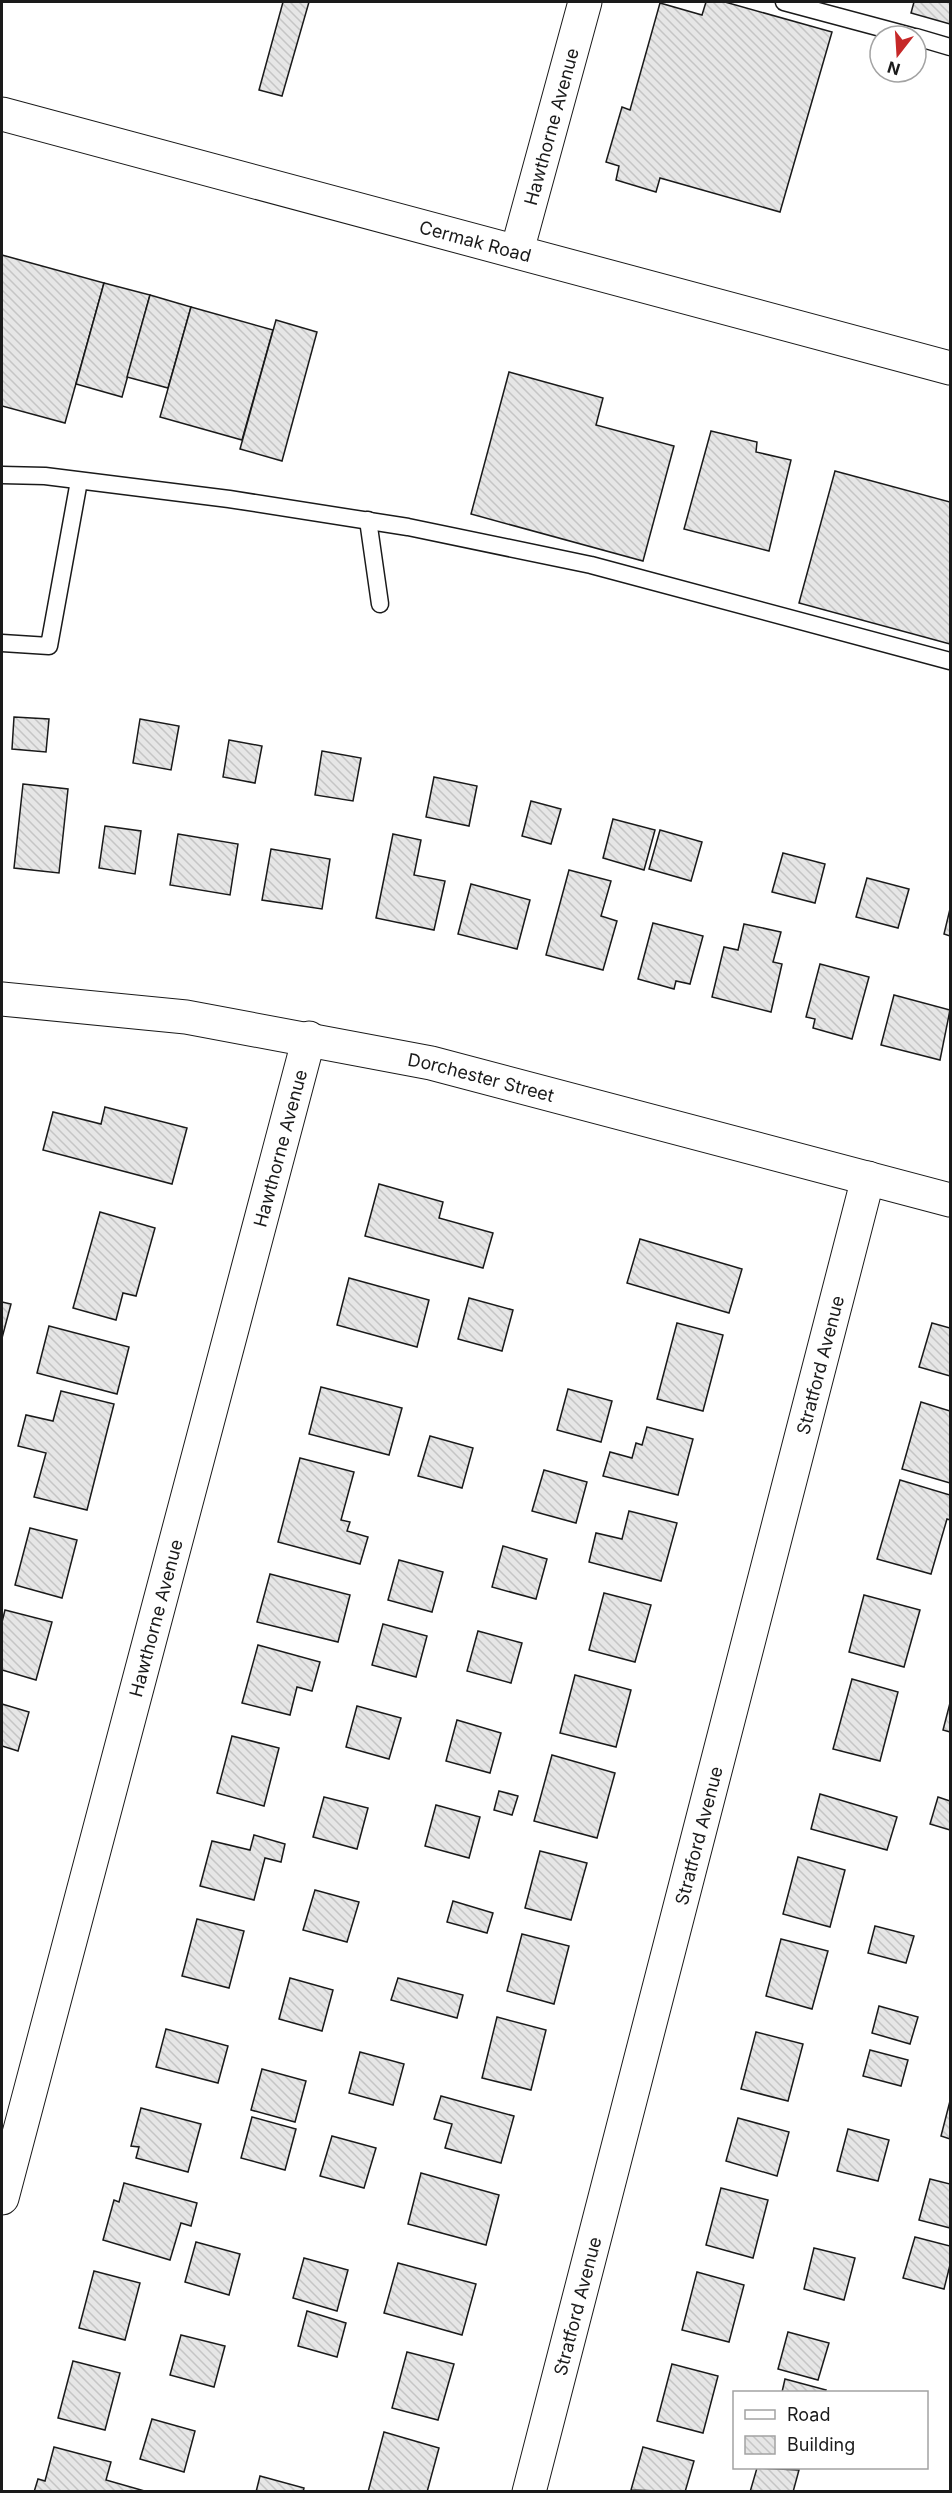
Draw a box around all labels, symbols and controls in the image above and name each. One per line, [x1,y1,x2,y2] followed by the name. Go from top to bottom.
[868,24,928,84] north arrow
[520,46,582,208] street label: Hawthorne Avenue
[885,57,902,80] text: N
[417,216,534,266] street label: Cermak Road
[406,1048,556,1106] street label: Dorchester Street
[249,1067,311,1229] street label: Hawthorne Avenue
[792,1293,848,1437] street label: Stratford Avenue
[125,1537,186,1699] street label: Hawthorne Avenue
[670,1764,726,1907] street label: Stratford Avenue
[549,2234,605,2378] street label: Stratford Avenue
[733,2391,928,2469] legend
[787,2404,830,2425] text: Road
[787,2434,855,2455] text: Building

